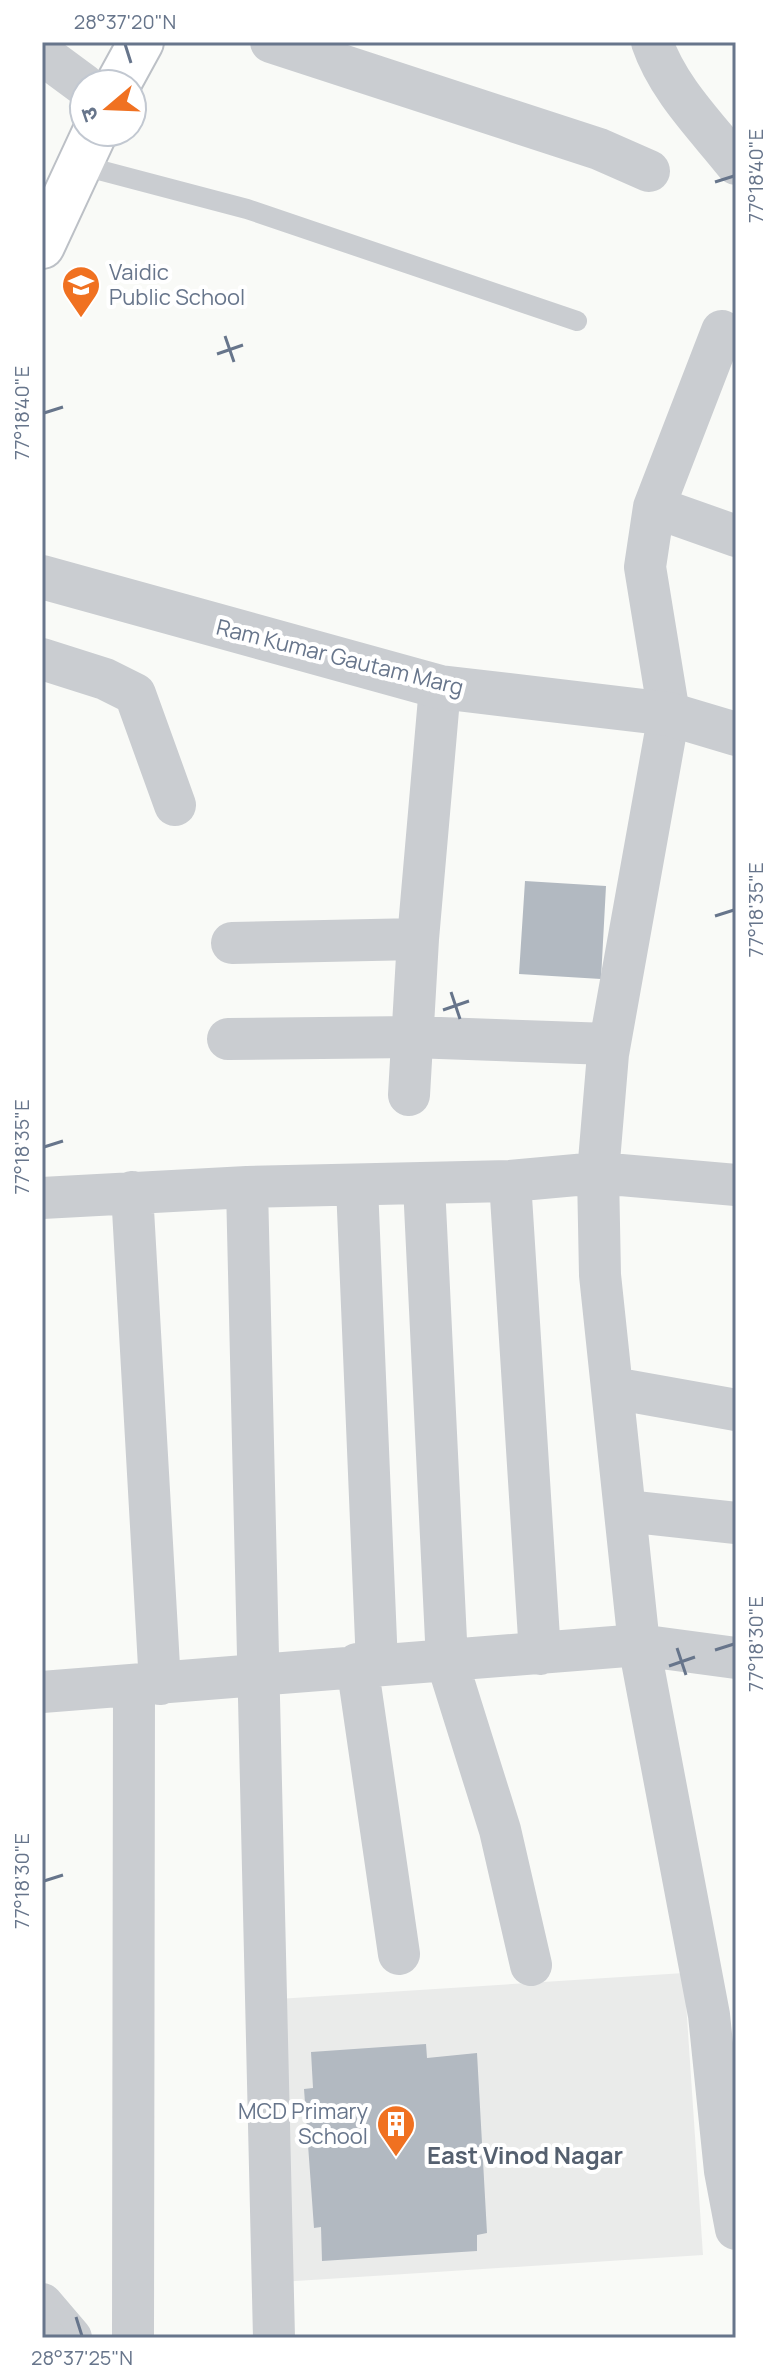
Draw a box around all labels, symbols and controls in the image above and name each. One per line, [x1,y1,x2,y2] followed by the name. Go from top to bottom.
[74,8,176,35] text: 28°37'20"N
[68,68,148,148] north arrow
[72,102,105,125] text: उ
[742,129,769,223] text: 77°18'40"E
[109,257,245,312] place label: Vaidic Public School
[60,264,102,319] school or university icon: Vaidic Public School
[8,366,35,460] text: 77°18'40"E
[213,612,467,702] street label: Ram Kumar Gautam Marg
[742,862,769,958] text: 77°18'35"E
[8,1099,35,1195] text: 77°18'35"E
[742,1596,769,1692] text: 77°18'30"E
[8,1833,35,1929] text: 77°18'30"E
[238,2096,368,2151] place label: MCD Primary School
[375,2103,417,2158] building icon: MCD Primary School
[427,2138,623,2171] district label: East Vinod Nagar
[31,2344,133,2371] text: 28°37'25"N

